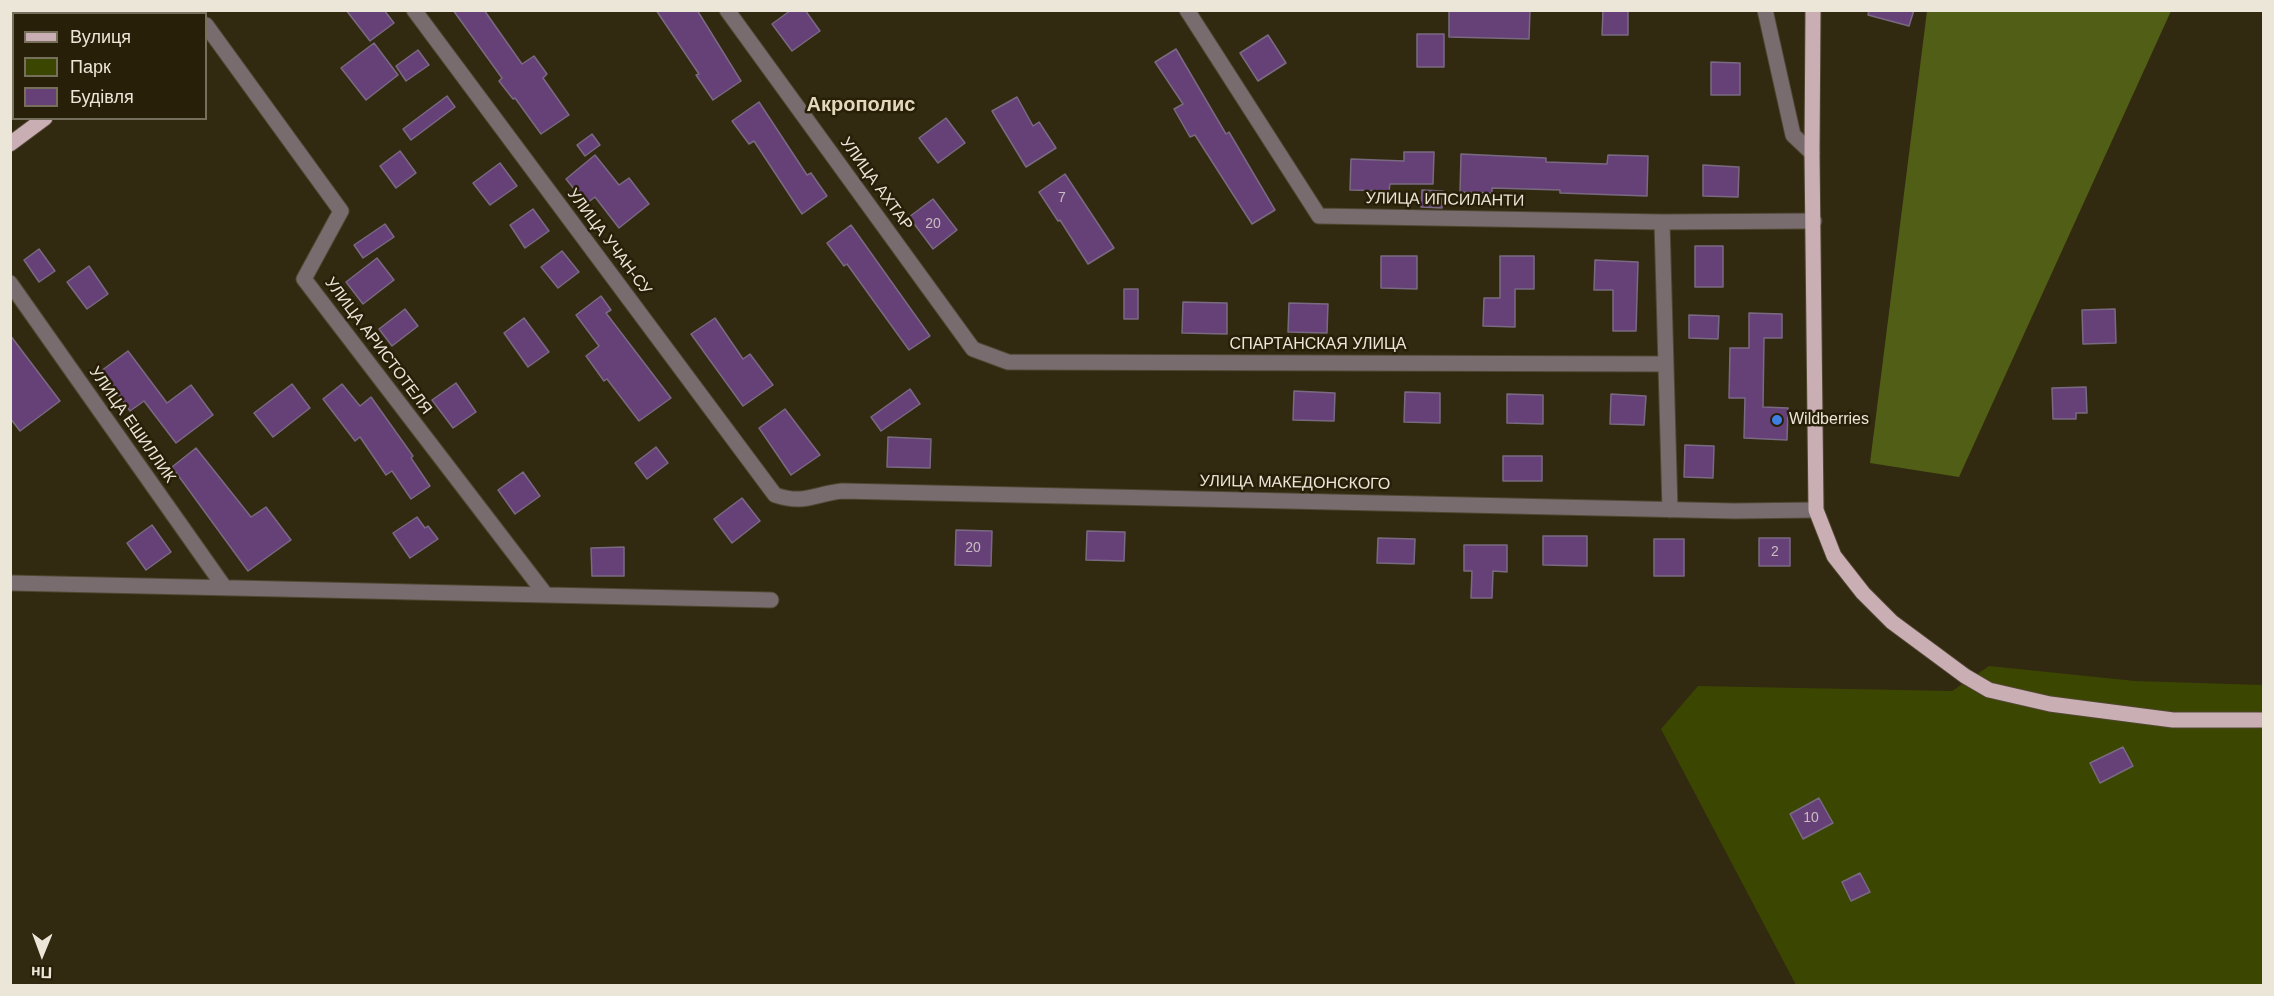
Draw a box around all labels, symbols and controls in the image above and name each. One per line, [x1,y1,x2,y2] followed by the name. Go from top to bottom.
[12,12,207,120] legend
[70,27,131,47] text: Вулиця
[70,57,111,77] text: Парк
[70,87,134,107] text: Будівля
[807,93,915,117] district label: Акрополис
[836,134,916,234] street label: УЛИЦА АХТАР
[563,185,655,299] street label: УЛИЦА УЧАН-СУ
[1366,189,1524,211] street label: УЛИЦА ИПСИЛАНТИ
[1058,190,1066,206] house number: 7
[925,216,941,232] house number: 20
[320,274,436,418] street label: УЛИЦА АРИСТОТЕЛЯ
[1230,335,1406,355] street label: СПАРТАНСКАЯ УЛИЦА
[85,363,179,487] street label: УЛИЦА ЕШИЛЛИК
[1789,410,1869,430] place label: Wildberries
[1770,413,1784,427] marker: Wildberries
[1199,472,1391,494] street label: УЛИЦА МАКЕДОНСКОГО
[965,540,981,556] house number: 20
[1771,544,1779,560] house number: 2
[1803,810,1819,826] house number: 10
[12,924,72,984] north arrow
[31,964,52,981] text: Пн

